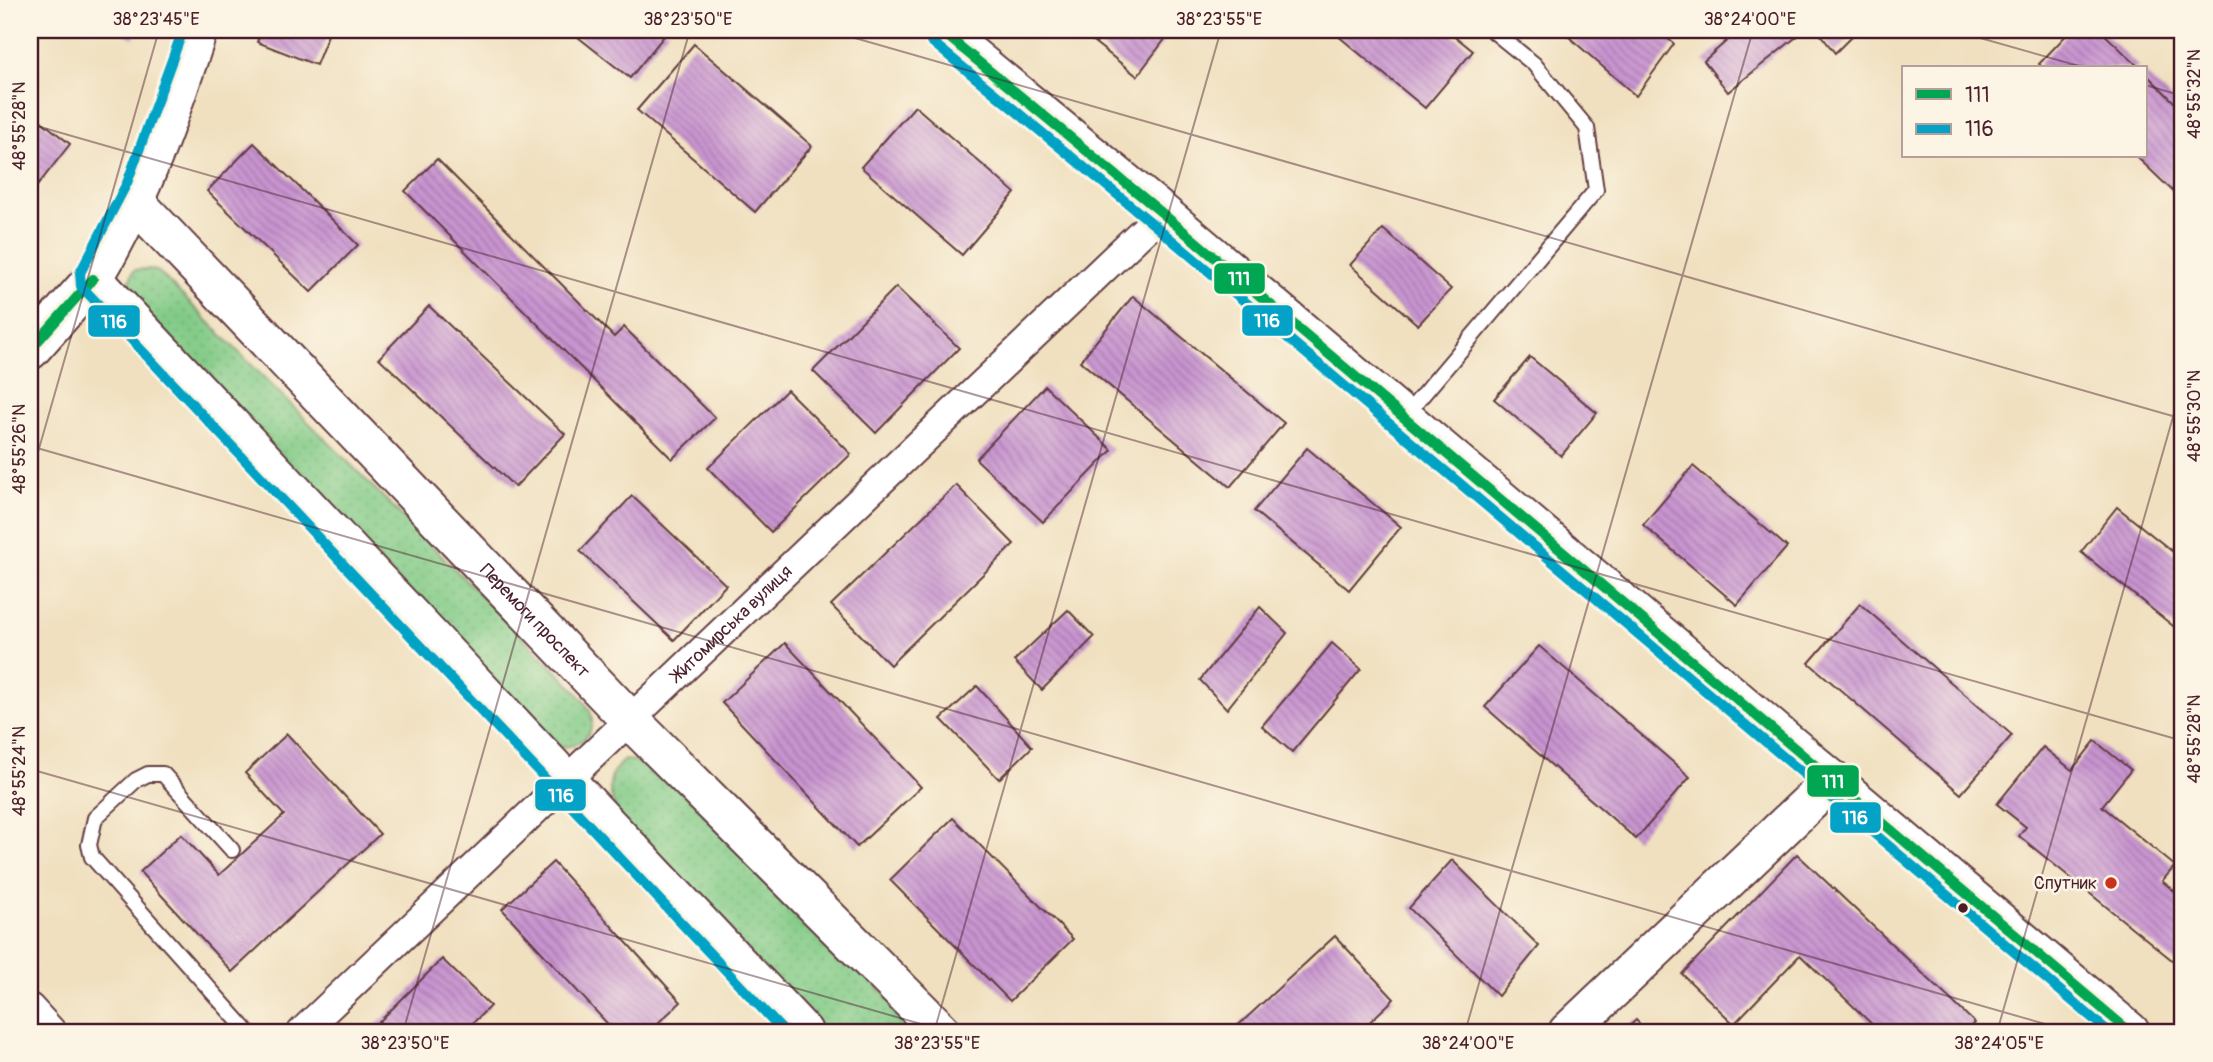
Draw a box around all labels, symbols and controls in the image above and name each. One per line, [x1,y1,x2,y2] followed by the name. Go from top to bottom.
[113,8,200,31] text: 38°23'45"E
[644,8,732,31] text: 38°23'50"E
[1176,8,1262,31] text: 38°23'55"E
[1704,8,1796,31] text: 38°24'00"E
[2183,49,2206,139] text: 48°55'32"N
[1902,66,2146,158] legend
[8,81,31,171] text: 48°55'28"N
[1965,82,1990,109] text: 111
[1965,116,1994,143] text: 116
[1213,262,1266,295] line badge: 111
[1228,267,1250,291] text: 111
[87,304,141,338] line badge: 116
[1241,304,1294,337] line badge: 116
[1254,309,1280,333] text: 116
[101,310,127,334] text: 116
[2183,370,2206,462] text: 48°55'30"N
[8,404,31,494] text: 48°55'26"N
[475,559,595,683] street label: Перемоги проспект
[664,560,797,688] street label: Житомирська вулиця
[2183,694,2206,784] text: 48°55'28"N
[8,726,31,816] text: 48°55'24"N
[1806,764,1860,798] line badge: 111
[1822,770,1844,794] text: 111
[534,778,587,812] line badge: 116
[548,784,574,808] text: 116
[1829,801,1882,834] line badge: 116
[1842,806,1868,830] text: 116
[2034,872,2097,895] place label: Спутник
[2103,875,2119,891] marker: Спутник
[1956,901,1970,915] unlabelled marker
[361,1032,449,1055] text: 38°23'50"E
[894,1032,980,1055] text: 38°23'55"E
[1422,1032,1514,1055] text: 38°24'00"E
[1954,1032,2044,1055] text: 38°24'05"E

